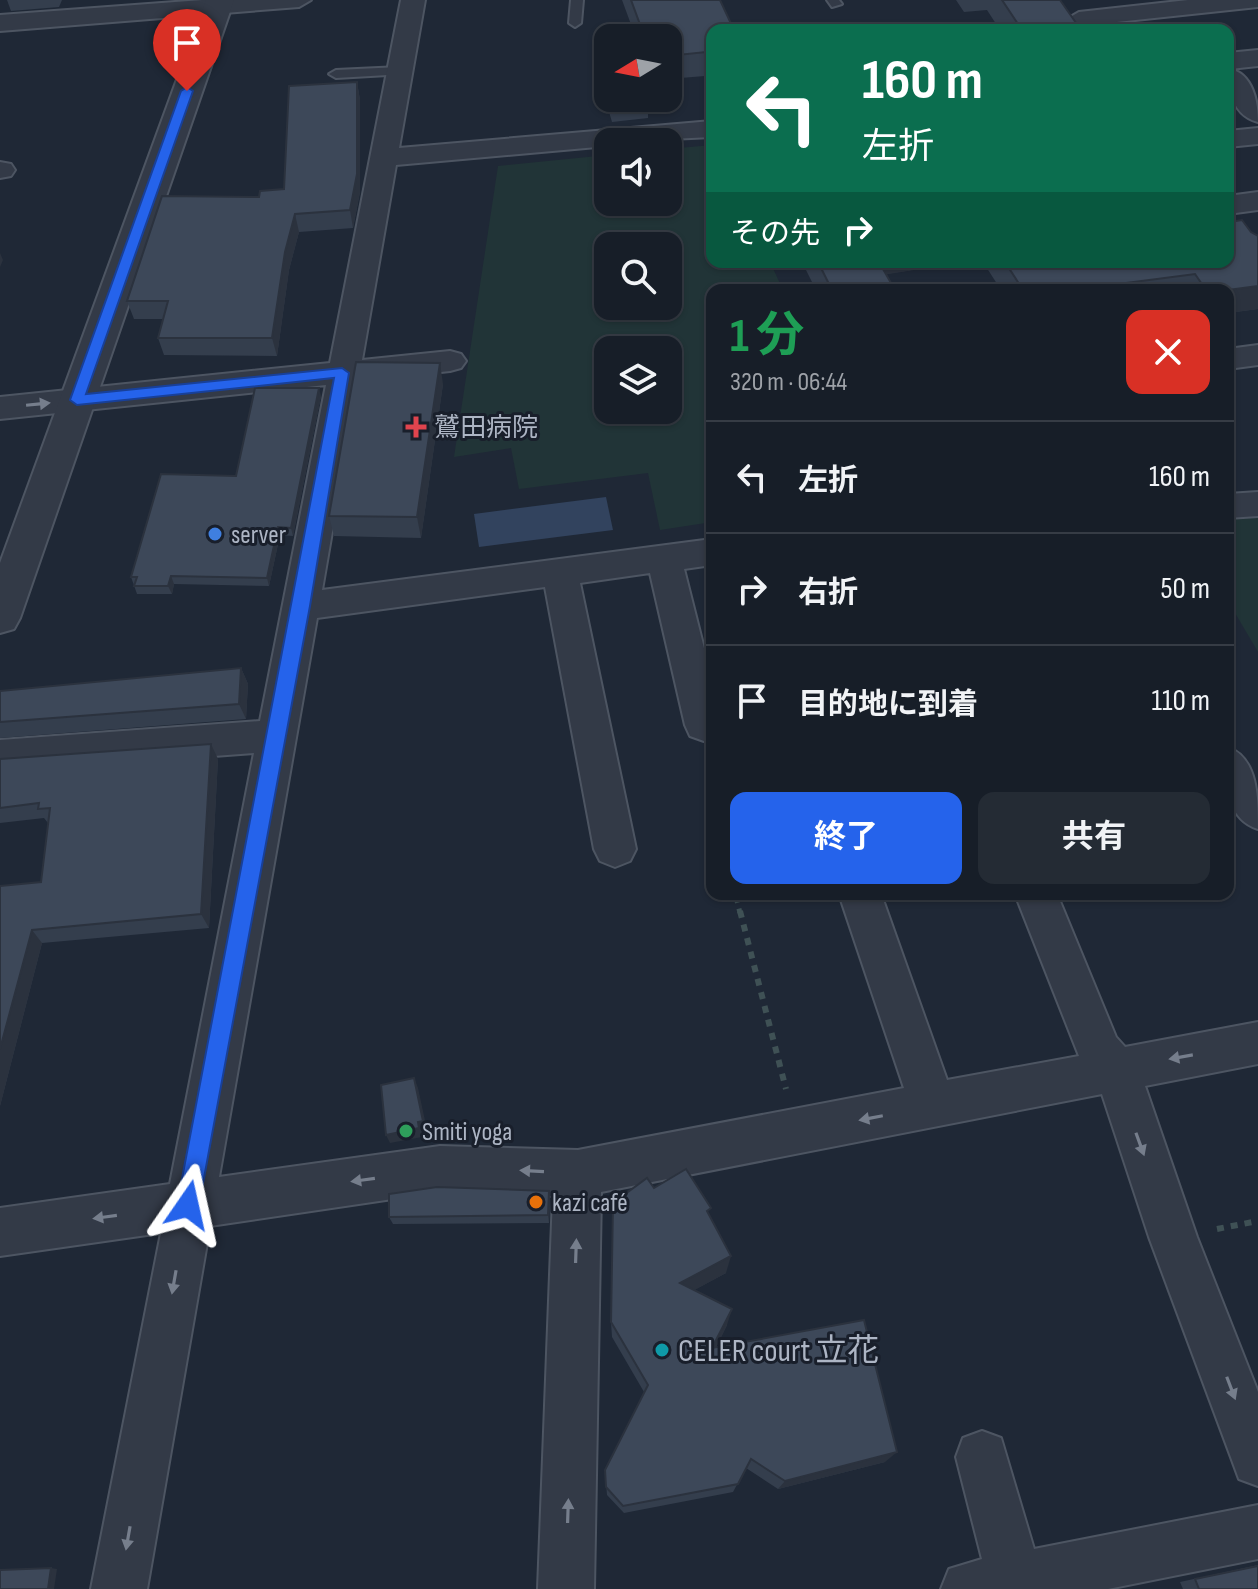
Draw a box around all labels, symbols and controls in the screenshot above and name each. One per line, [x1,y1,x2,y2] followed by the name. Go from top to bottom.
[153,9,221,91] pin
[165,21,209,65] icon: arrive
[594,24,682,112] north arrow
[594,24,682,424] map controls
[862,48,983,115] text: 160 m
[730,56,834,160] icon: left
[862,126,934,169] text: 左折
[594,128,682,216] button: sound
[836,208,880,252] icon: right
[730,216,820,252] text: その先
[594,232,682,320] button: search
[730,308,804,365] text: 1 分
[1126,310,1210,394] button: close
[594,336,682,424] button: layers
[730,367,847,398] text: 320 m · 06:44
[26,397,51,410] one-way arrow
[434,413,538,444] place label: 鷲田病院
[405,416,427,438] marker: 鷲田病院
[730,455,774,499] icon: left
[1149,459,1210,495] text: 160 m
[798,463,858,499] text: 左折
[231,520,287,551] place label: server
[206,525,224,543] marker: server
[730,567,774,611] icon: right
[1161,571,1210,607] text: 50 m
[798,575,858,611] text: 右折
[730,679,774,723] icon: arrive
[1152,683,1210,719] text: 110 m
[798,687,978,723] text: 目的地に到着
[730,792,962,884] button: 終了
[978,792,1210,884] button: 共有
[1169,1051,1194,1064] one-way arrow
[859,1113,884,1125] one-way arrow
[422,1117,512,1148] place label: Smiti yoga
[397,1122,415,1140] marker: Smiti yoga
[1134,1132,1146,1156] one-way arrow
[146,1163,230,1247] position arrow
[519,1164,544,1177] one-way arrow
[350,1174,375,1187] one-way arrow
[552,1188,628,1219] place label: kazi café
[527,1193,545,1211] marker: kazi café
[92,1211,117,1224] one-way arrow
[569,1238,582,1263] one-way arrow
[167,1270,179,1295] one-way arrow
[678,1332,879,1371] place label: CELER court 立花
[653,1341,671,1359] marker: CELER court 立花
[1225,1376,1238,1400] one-way arrow
[562,1498,574,1523] one-way arrow
[122,1526,134,1551] one-way arrow

